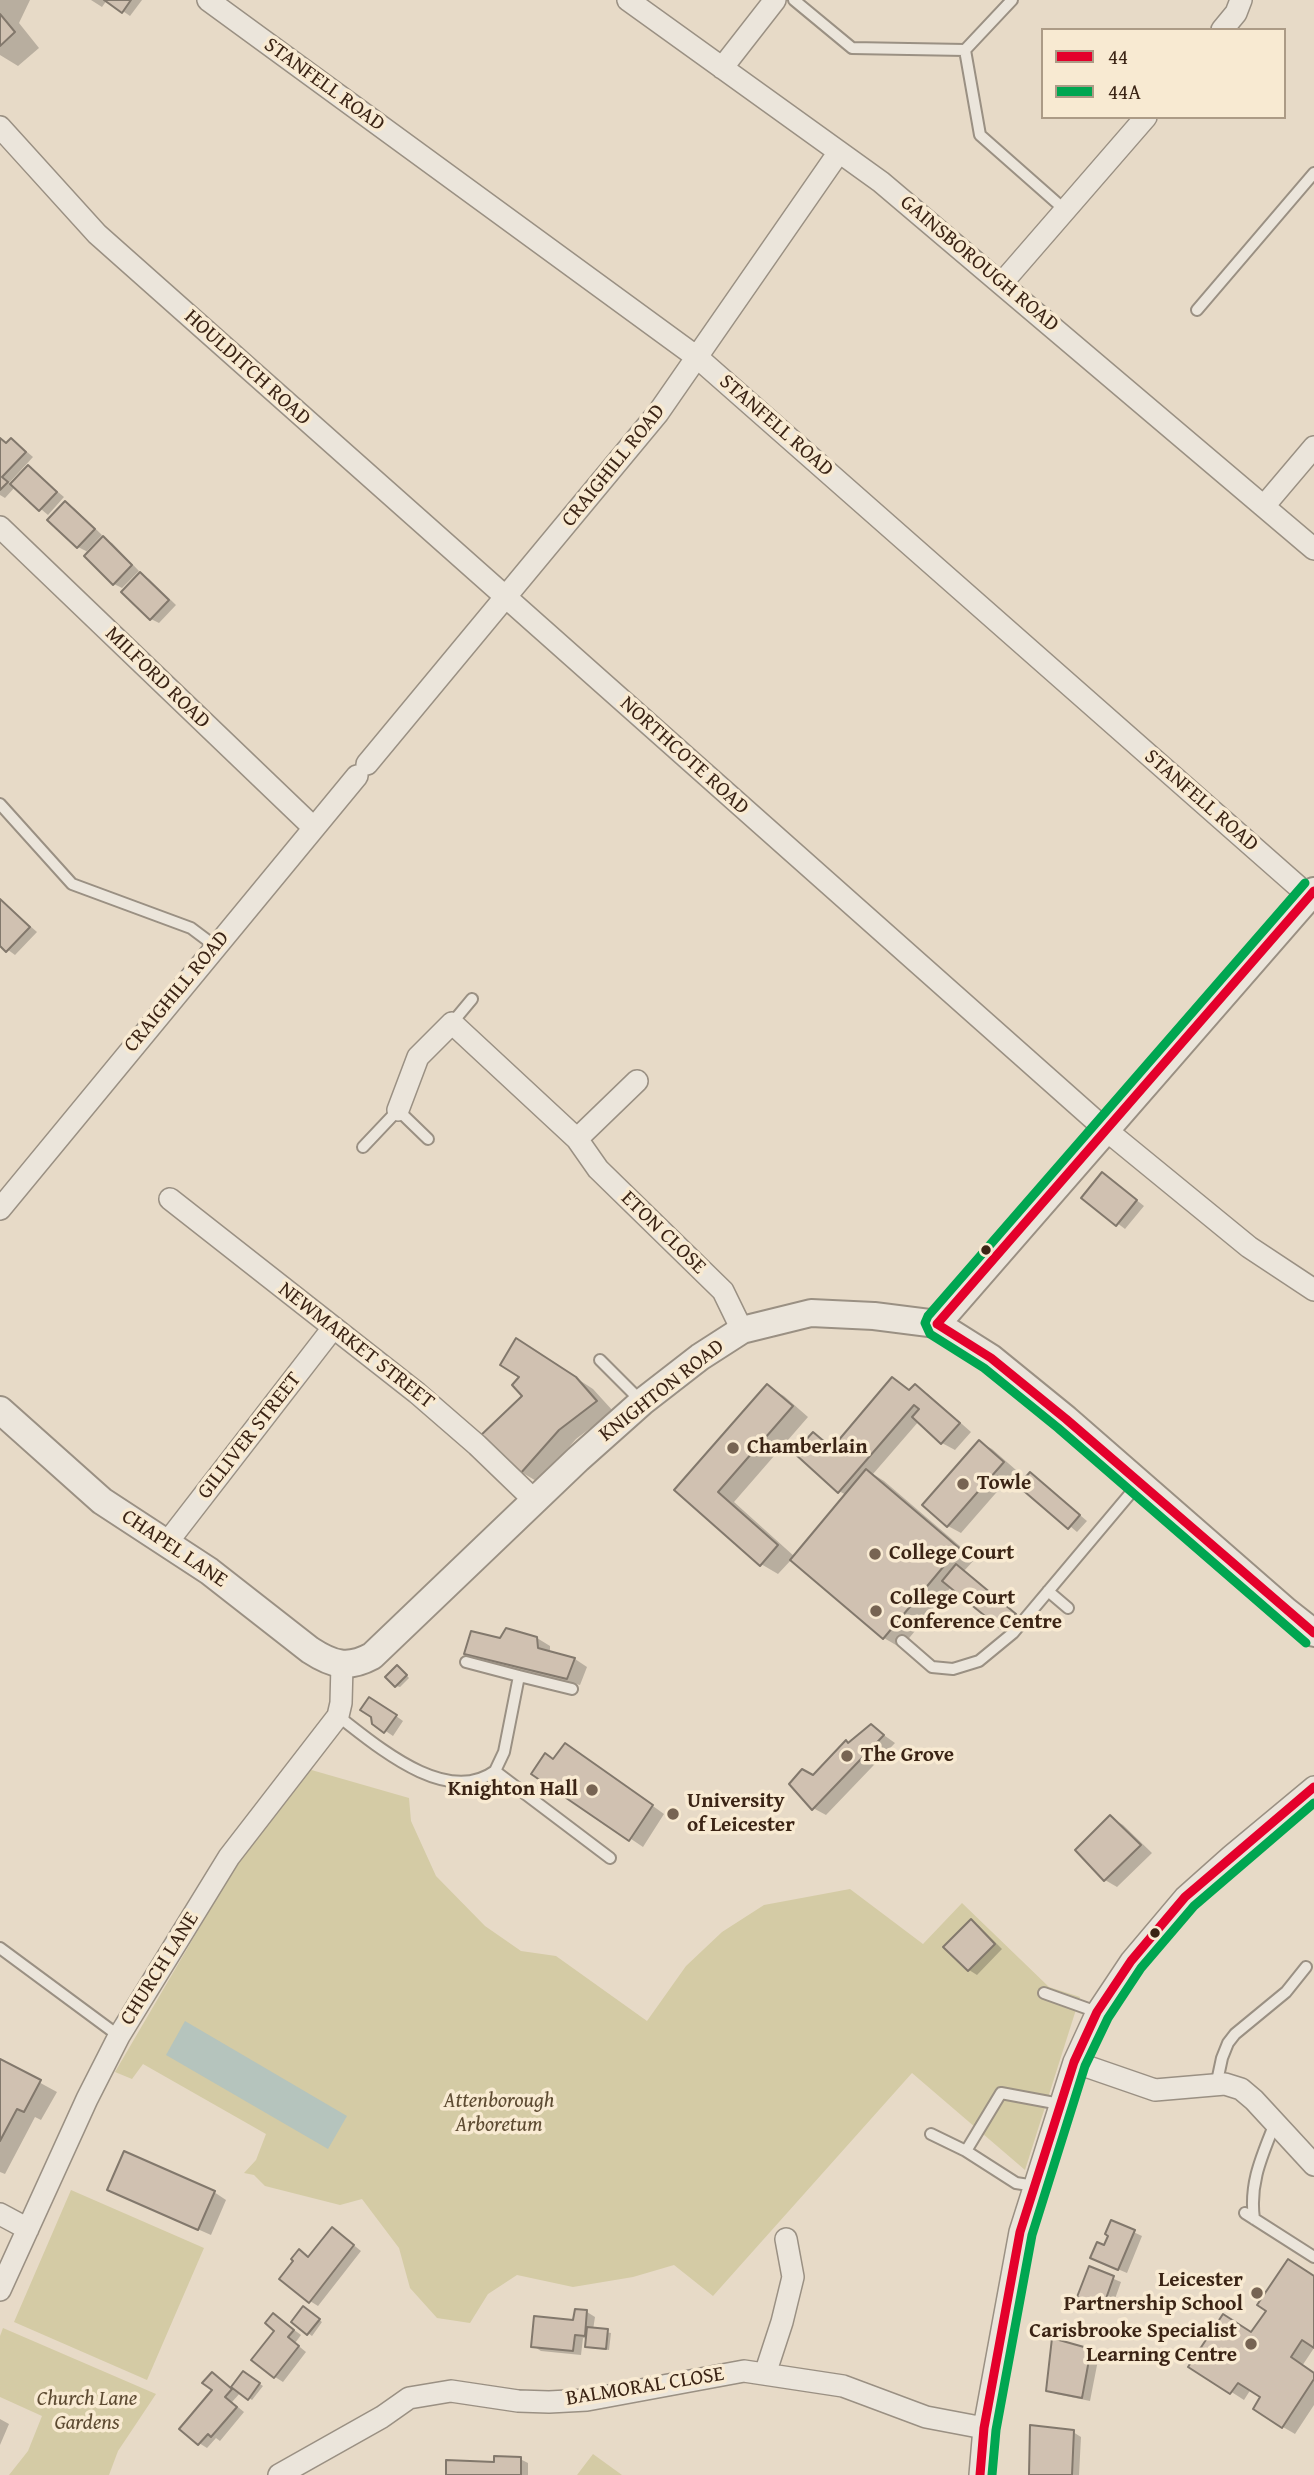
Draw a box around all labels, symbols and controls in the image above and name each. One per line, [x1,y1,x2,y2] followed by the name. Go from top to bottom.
[1041,28,1286,119] legend
[259,33,389,137] street label: STANFELL ROAD
[1108,41,1128,72] text: 44
[1108,76,1141,107] text: 44A
[894,190,1064,338] street label: GAINSBOROUGH ROAD
[179,305,315,431] street label: HOULDITCH ROAD
[714,370,838,482] street label: STANFELL ROAD
[557,400,671,532] street label: CRAIGHILL ROAD
[99,622,215,734] street label: MILFORD ROAD
[614,692,754,820] street label: NORTHCOTE ROAD
[1139,745,1263,857] street label: STANFELL ROAD
[119,926,235,1058] street label: CRAIGHILL ROAD
[615,1186,711,1280] street label: ETON CLOSE
[979,1243,993,1257] unlabelled marker
[273,1277,439,1415] street label: NEWMARKET STREET
[595,1334,729,1448] street label: KNIGHTON ROAD
[193,1368,307,1504] street label: GILLIVER STREET
[747,1435,868,1461] place label: Chamberlain
[725,1440,741,1456] marker: Chamberlain
[977,1471,1031,1497] place label: Towle
[955,1476,971,1492] marker: Towle
[116,1504,232,1594] street label: CHAPEL LANE
[889,1541,1014,1567] place label: College Court
[867,1546,883,1562] marker: College Court
[890,1586,1062,1636] place label: College Court Conference Centre
[868,1603,884,1619] marker: College Court Conference Centre
[861,1743,954,1769] place label: The Grove
[839,1748,855,1764] marker: The Grove
[448,1777,578,1803] place label: Knighton Hall
[584,1782,600,1798] marker: Knighton Hall
[687,1789,795,1839] place label: University of Leicester
[665,1806,681,1822] marker: University of Leicester
[115,1908,205,2030] street label: CHURCH LANE
[1148,1926,1162,1940] unlabelled marker
[444,2089,554,2139] park label: Attenborough Arboretum
[1064,2268,1243,2318] place label: Leicester Partnership School
[1249,2285,1265,2301] marker: Leicester Partnership School
[1029,2319,1237,2369] place label: Carisbrooke Specialist Learning Centre
[1243,2336,1259,2352] marker: Carisbrooke Specialist Learning Centre
[564,2362,726,2412] street label: BALMORAL CLOSE
[37,2387,137,2437] park label: Church Lane Gardens

